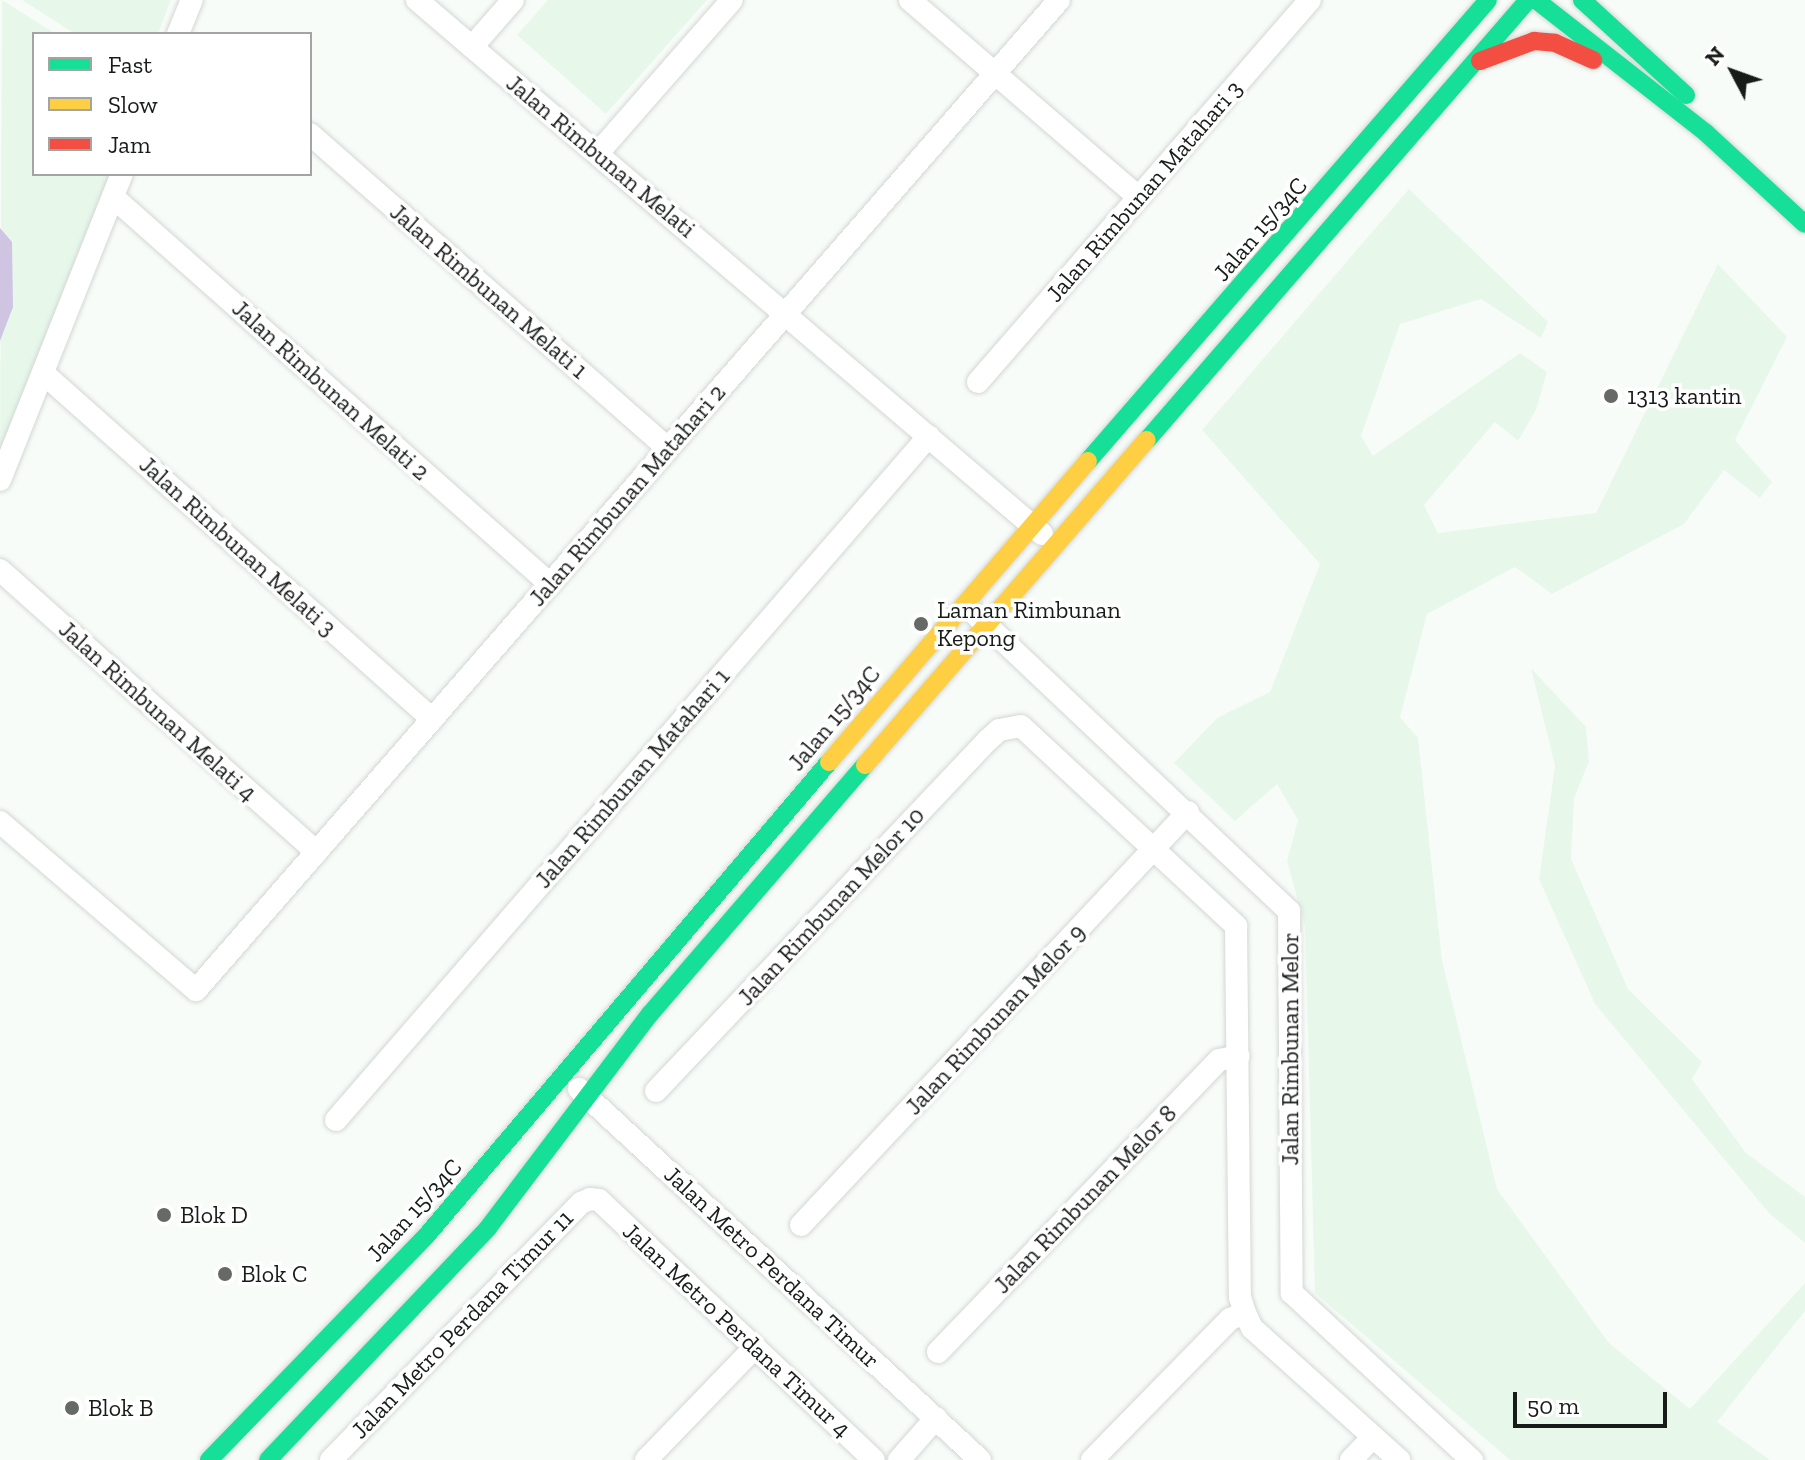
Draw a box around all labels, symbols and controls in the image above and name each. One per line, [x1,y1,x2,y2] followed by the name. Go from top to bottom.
[32,32,312,176] legend
[1693,32,1773,112] north arrow
[1699,41,1730,71] text: N
[108,50,152,79] text: Fast
[501,69,701,243] street label: Jalan Rimbunan Melati
[1040,74,1248,308] street label: Jalan Rimbunan Matahari 3
[108,90,158,119] text: Slow
[108,130,151,159] text: Jam
[1207,171,1313,287] street label: Jalan 15/34C
[384,197,594,385] street label: Jalan Rimbunan Melati 1
[226,294,436,486] street label: Jalan Rimbunan Melati 2
[523,378,731,612] street label: Jalan Rimbunan Matahari 2
[1627,382,1742,410] place label: 1313 kantin
[1602,387,1620,405] marker: 1313 kantin
[134,450,342,642] street label: Jalan Rimbunan Melati 3
[937,596,1121,652] place label: Laman Rimbunan Kepong
[53,615,263,807] street label: Jalan Rimbunan Melati 4
[912,615,930,633] marker: Laman Rimbunan Kepong
[782,660,886,776] street label: Jalan 15/34C
[529,662,735,894] street label: Jalan Rimbunan Matahari 1
[731,801,931,1011] street label: Jalan Rimbunan Melor 10
[899,917,1091,1121] street label: Jalan Rimbunan Melor 9
[1276,933,1304,1165] street label: Jalan Rimbunan Melor
[987,1099,1183,1299] street label: Jalan Rimbunan Melor 8
[360,1153,468,1267] street label: Jalan 15/34C
[658,1160,886,1374] street label: Jalan Metro Perdana Timur
[180,1201,248,1229] place label: Blok D
[345,1203,579,1445] street label: Jalan Metro Perdana Timur 11
[155,1206,173,1224] marker: Blok D
[617,1216,857,1444] street label: Jalan Metro Perdana Timur 4
[241,1260,307,1288] place label: Blok C
[216,1265,234,1283] marker: Blok C
[1517,1376,1671,1426] scale bar
[1527,1391,1579,1420] text: 50 m
[88,1394,153,1422] place label: Blok B
[63,1399,81,1417] marker: Blok B

